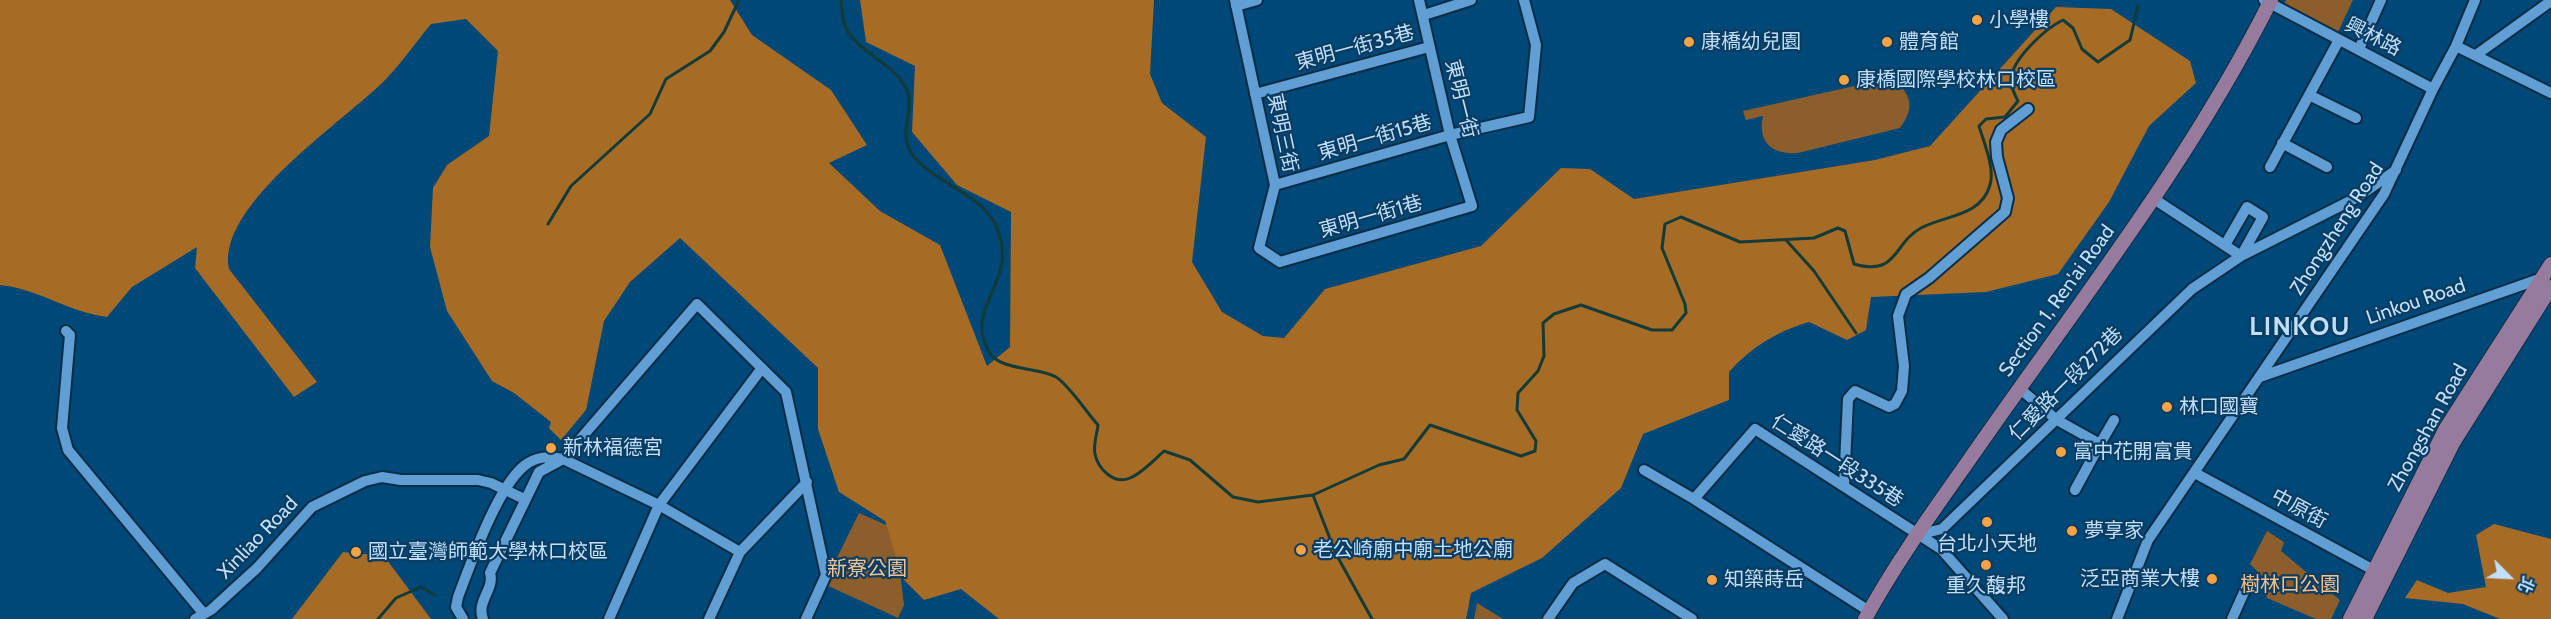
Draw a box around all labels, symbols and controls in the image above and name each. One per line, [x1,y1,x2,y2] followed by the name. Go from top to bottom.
[1989,8,2049,32] place label: 小學樓
[1970,13,1984,27] marker: 小學樓
[2341,13,2405,61] street label: 興林路
[1293,21,1417,75] street label: 東明一街35巷
[1701,30,1801,54] place label: 康橋幼兒園
[1899,30,1959,54] place label: 體育館
[1682,35,1696,49] marker: 康橋幼兒園
[1880,35,1894,49] marker: 體育館
[1440,57,1482,141] street label: 東明一街
[1856,68,2056,92] place label: 康橋國際學校林口校區
[1837,73,1851,87] marker: 康橋國際學校林口校區
[1262,91,1302,175] street label: 東明三街
[1315,110,1435,166] street label: 東明一街15巷
[2285,158,2389,300] street label: Zhongzheng Road
[1316,191,1426,243] street label: 東明一街1巷
[1994,220,2120,382] street label: Section 1, Ren'ai Road
[2363,274,2469,330] street label: Linkou Road
[2249,311,2351,343] district label: LINKOU
[2004,322,2128,446] street label: 仁愛路一段272巷
[2383,360,2473,496] street label: Zhongshan Road
[2179,395,2259,419] place label: 林口國寶
[2160,400,2174,414] marker: 林口國寶
[1767,409,1907,513] street label: 仁愛路一段335巷
[563,436,663,460] place label: 新林福德宮
[2073,440,2193,464] place label: 富中花開富貴
[544,441,558,455] marker: 新林福德宮
[2054,445,2068,459] marker: 富中花開富貴
[2267,484,2331,534] street label: 中原街
[213,492,303,584] street label: Xinliao Road
[1980,515,1994,529] marker: 台北小天地
[2084,519,2144,543] place label: 夢享家
[2065,524,2079,538] marker: 夢享家
[1937,532,2037,556] place label: 台北小天地
[1313,538,1513,562] place label: 老公崎廟中廟土地公廟
[368,540,608,564] place label: 國立臺灣師範大學林口校區
[1294,543,1308,557] marker: 老公崎廟中廟土地公廟
[349,545,363,559] marker: 國立臺灣師範大學林口校區
[2479,547,2539,607] north arrow
[827,557,907,581] park label: 新寮公園
[1979,558,1993,572] marker: 重久馥邦
[2080,567,2200,591] place label: 泛亞商業大樓
[1724,568,1804,592] place label: 知築蒔岳
[2205,572,2219,586] marker: 泛亞商業大樓
[1705,573,1719,587] marker: 知築蒔岳
[2240,573,2340,597] park label: 樹林口公園
[2514,573,2538,596] text: 北
[1946,574,2026,598] place label: 重久馥邦

